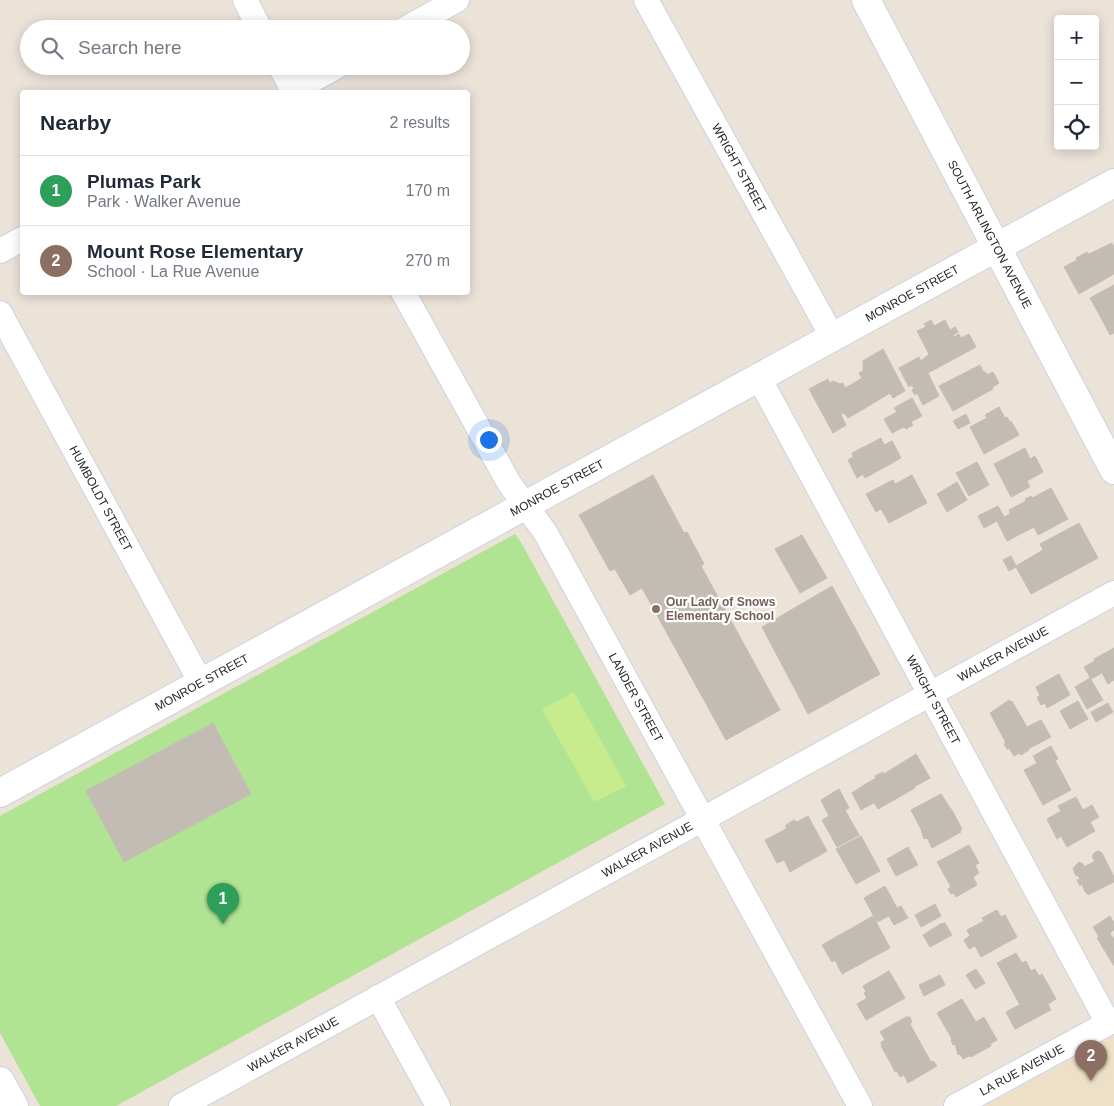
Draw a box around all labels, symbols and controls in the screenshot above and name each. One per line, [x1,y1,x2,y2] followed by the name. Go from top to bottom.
[1054,15,1099,150] map controls
[1054,15,1099,60] button: +
[20,20,470,75] search box
[38,34,66,62] icon: search
[78,37,182,58] text: Search here
[1054,60,1099,105] button: −
[1054,105,1099,150] button: locate
[40,111,111,134] text: Nearby
[390,114,450,131] text: 2 results
[709,121,769,215] street label: WRIGHT STREET
[945,158,1035,311] street label: SOUTH ARLINGTON AVENUE
[87,171,201,192] text: Plumas Park
[52,182,60,199] text: 1
[406,182,450,199] text: 170 m
[87,193,241,210] text: Park · Walker Avenue
[87,241,303,262] text: Mount Rose Elementary
[52,252,60,269] text: 2
[406,252,450,269] text: 270 m
[863,262,962,325] street label: MONROE STREET
[87,263,259,280] text: School · La Rue Avenue
[476,427,502,453] your location
[66,443,135,554] street label: HUMBOLDT STREET
[508,456,607,519] street label: MONROE STREET
[666,595,776,623] place label: Our Lady of Snows Elementary School
[650,603,662,615] marker: Our Lady of Snows Elementary School
[955,623,1051,685] street label: WALKER AVENUE
[152,651,252,714] street label: MONROE STREET
[606,651,666,745] street label: LANDER STREET
[903,653,963,747] street label: WRIGHT STREET
[599,819,695,880] street label: WALKER AVENUE
[207,883,239,924] pin: 1
[245,1014,341,1075] street label: WALKER AVENUE
[1075,1040,1107,1081] pin: 2
[977,1042,1066,1099] street label: LA RUE AVENUE

